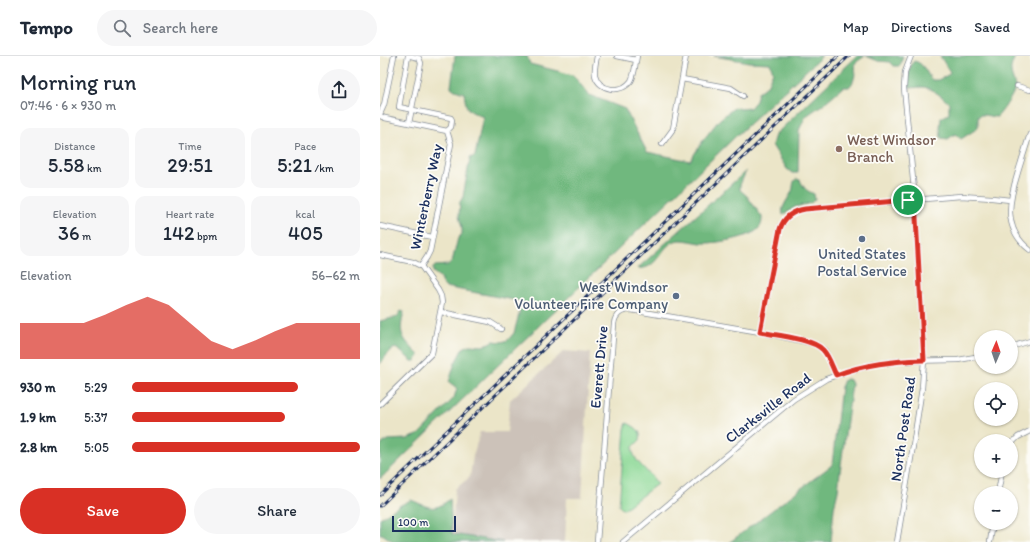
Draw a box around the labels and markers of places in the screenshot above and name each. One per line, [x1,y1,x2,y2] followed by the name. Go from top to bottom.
[847,131,936,166] place label: West Windsor Branch
[834,144,844,154] marker: West Windsor Branch
[891,183,925,217] pin
[857,234,867,244] marker: United States Postal Service
[817,245,907,280] place label: United States Postal Service
[514,278,668,313] place label: West Windsor Volunteer Fire Company
[671,291,681,301] marker: West Windsor Volunteer Fire Company

